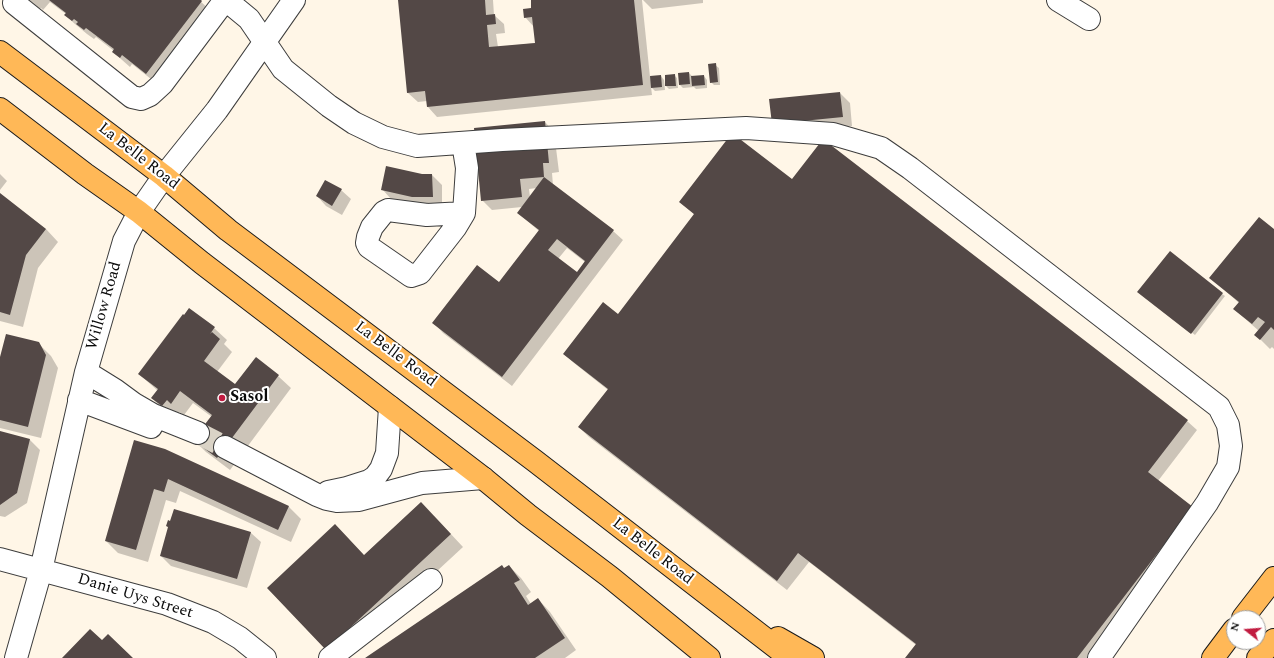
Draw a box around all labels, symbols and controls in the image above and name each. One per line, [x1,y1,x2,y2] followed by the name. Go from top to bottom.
[94,119,182,195] street label: La Belle Road
[83,260,127,352] street label: Willow Road
[350,318,440,392] street label: La Belle Road
[230,388,268,408] place label: Sasol
[217,393,227,403] marker: Sasol
[608,514,696,590] street label: La Belle Road
[75,570,195,624] street label: Danie Uys Street
[1226,610,1266,650] north arrow
[1226,620,1244,633] text: N

